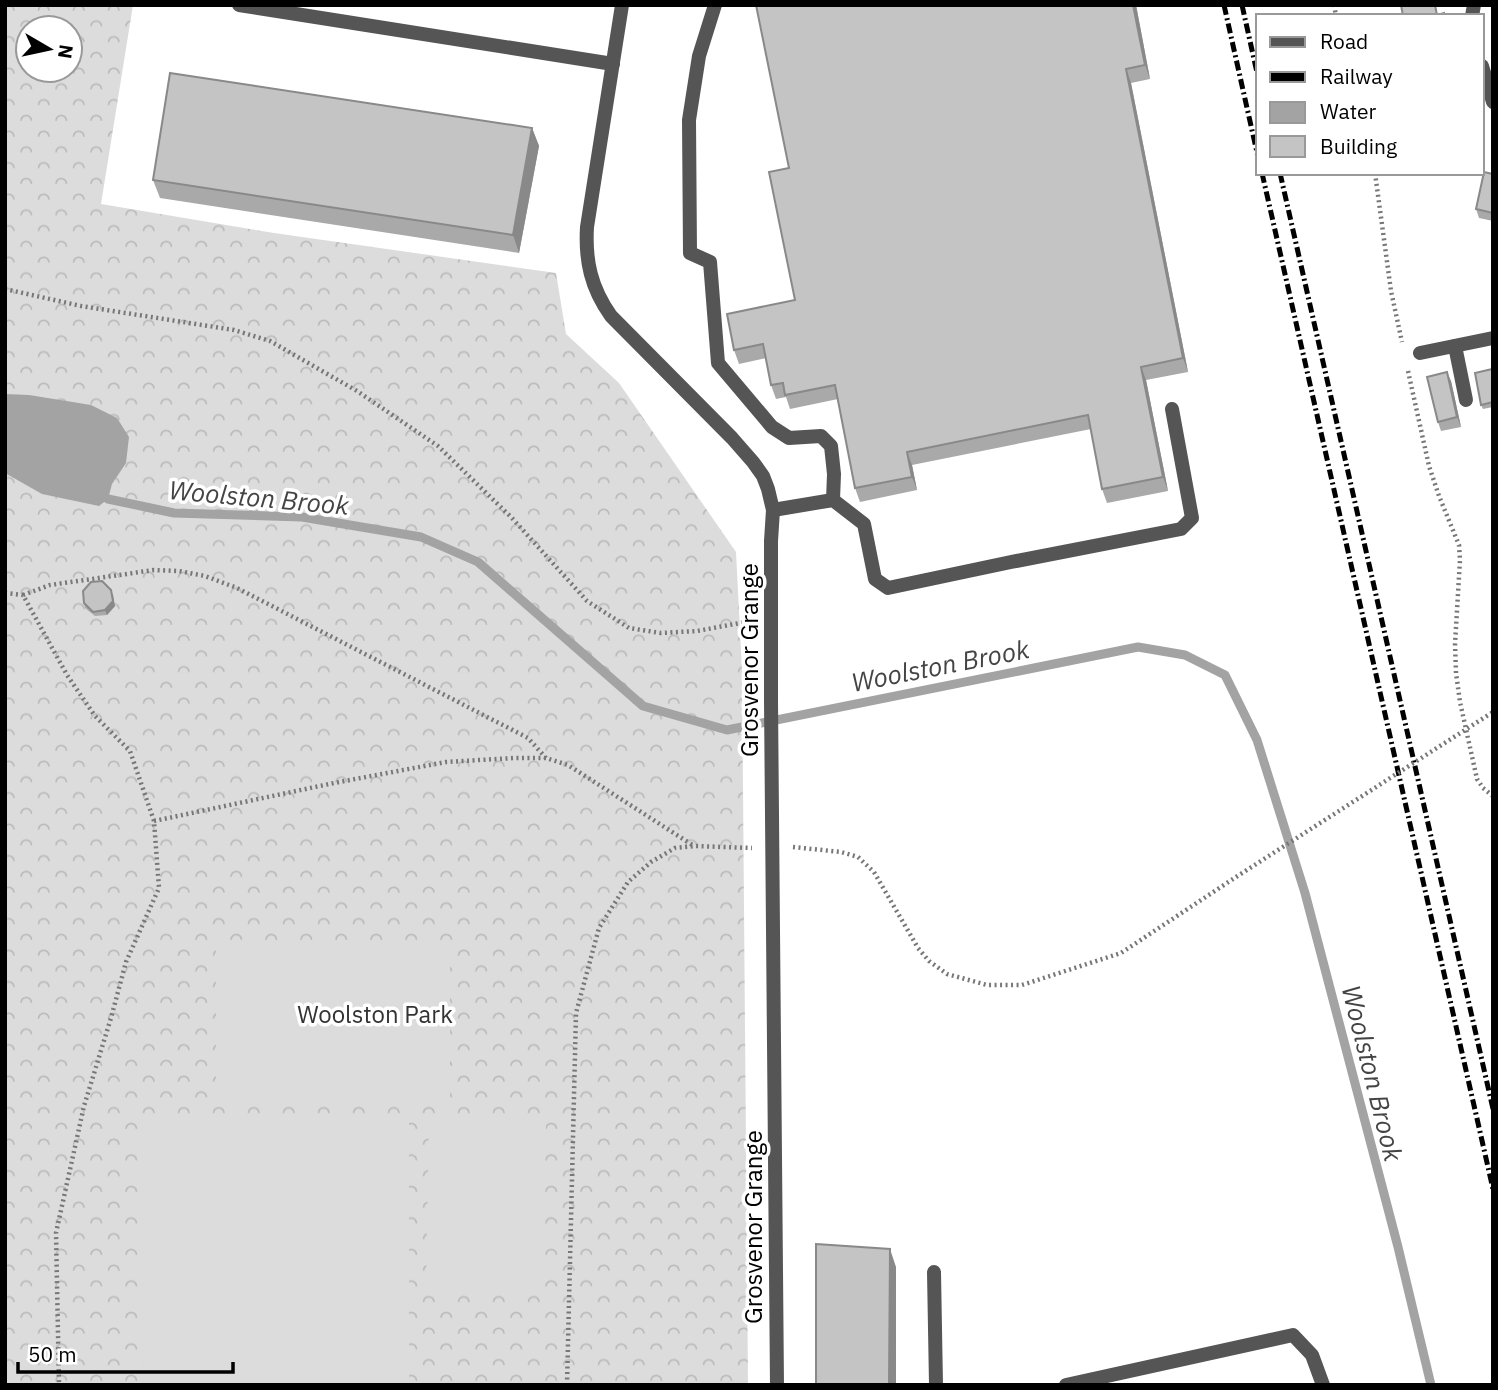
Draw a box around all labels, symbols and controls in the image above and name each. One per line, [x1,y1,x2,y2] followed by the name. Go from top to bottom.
[14,14,84,84] north arrow
[1256,14,1484,175] legend
[1320,27,1368,55] text: Road
[53,43,79,60] text: N
[1320,62,1393,90] text: Railway
[1320,97,1377,125] text: Water
[1320,132,1397,160] text: Building
[168,472,351,522] water label: Woolston Brook
[733,563,765,757] street label: Grosvenor Grange
[848,631,1032,699] water label: Woolston Brook
[1335,981,1411,1165] water label: Woolston Brook
[297,998,453,1030] park label: Woolston Park
[737,1130,769,1324] street label: Grosvenor Grange
[18,1330,233,1374] scale bar
[28,1340,77,1368] text: 50 m

